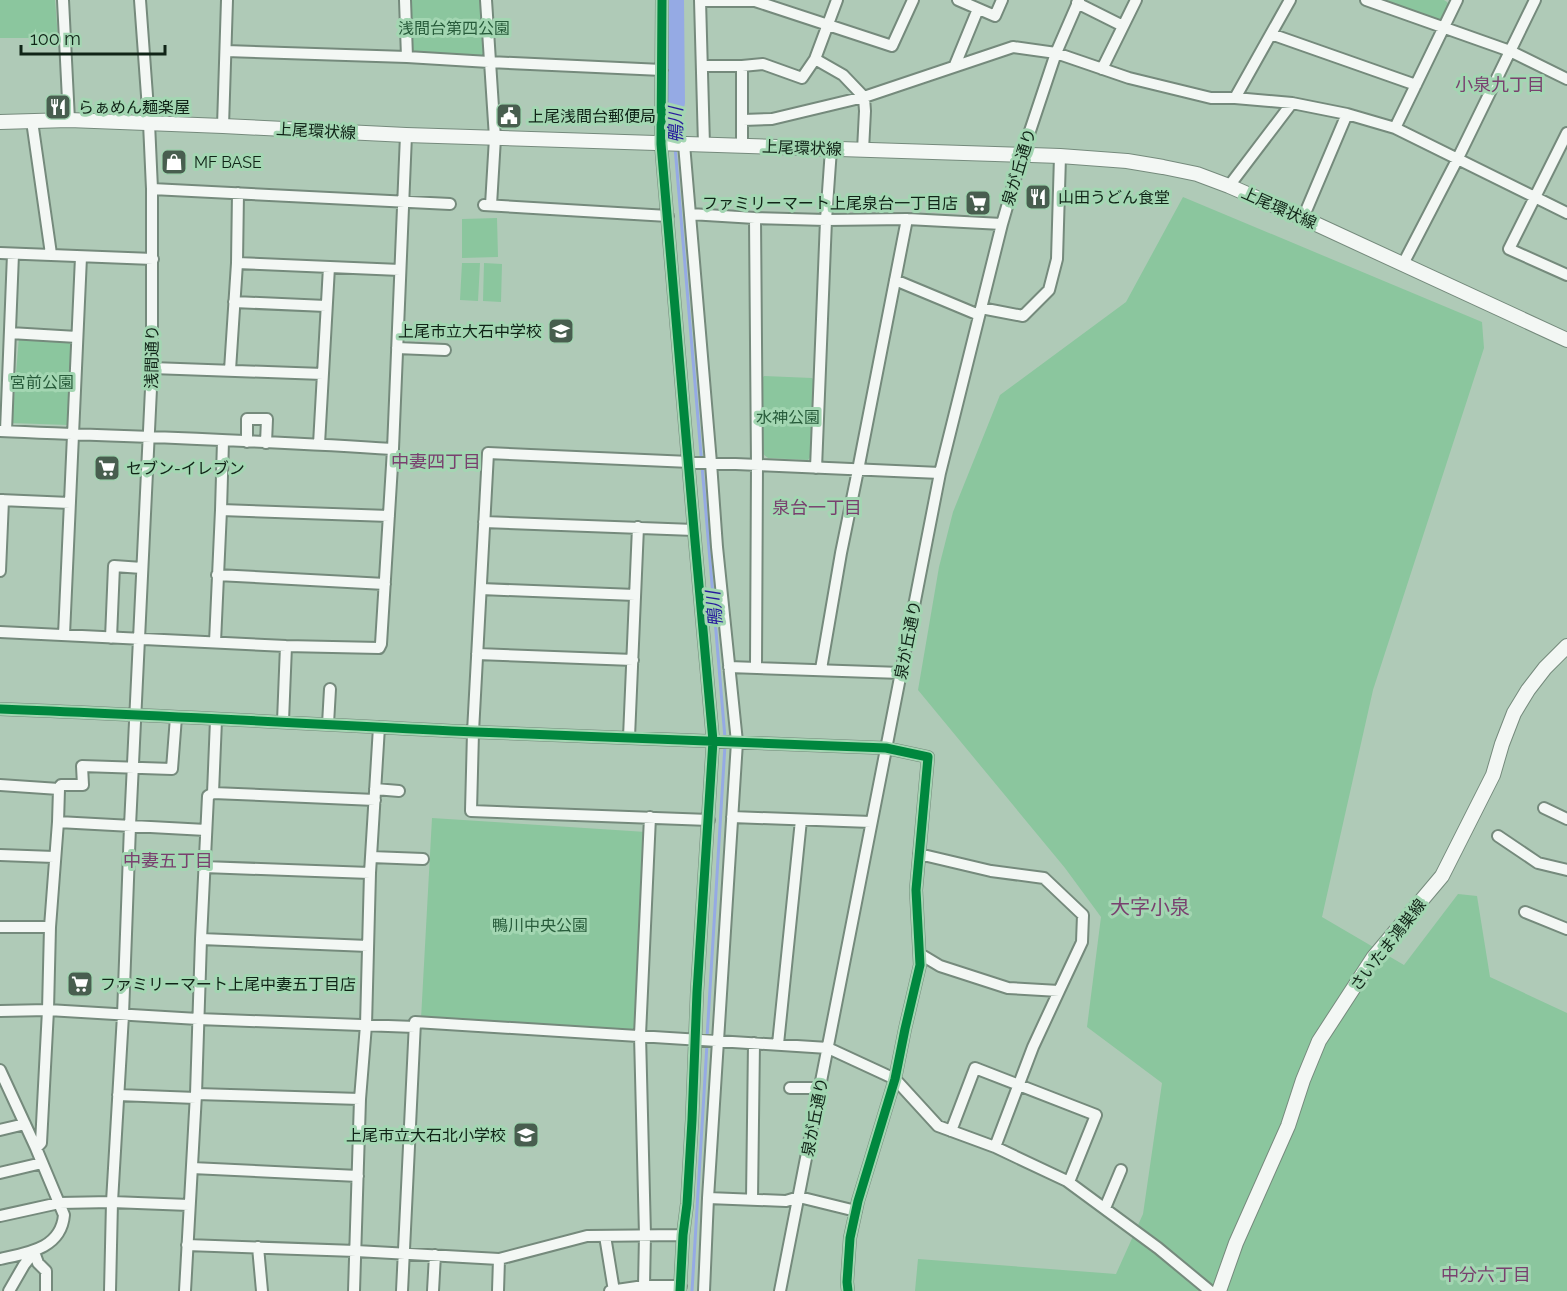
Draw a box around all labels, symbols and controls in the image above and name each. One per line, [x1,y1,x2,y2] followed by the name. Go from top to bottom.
[21,18,165,56] scale bar
[398,19,510,38] park label: 浅間台第四公園
[30,28,81,49] text: 100 m
[1455,74,1545,95] district label: 小泉九丁目
[43,92,73,122] restaurant icon: らぁめん麺楽屋
[78,98,190,117] place label: らぁめん麺楽屋
[494,101,524,131] public building icon: 上尾浅間台郵便局
[665,105,686,143] water label: 鴨川
[528,107,656,126] place label: 上尾浅間台郵便局
[276,119,356,143] street label: 上尾環状線
[998,126,1040,208] street label: 泉が丘通り
[762,137,842,159] street label: 上尾環状線
[159,147,189,177] shop icon: MF BASE
[194,153,262,172] place label: MF BASE
[1023,182,1053,212] restaurant icon: 山田うどん食堂
[1239,183,1319,233] street label: 上尾環状線
[963,188,993,218] supermarket icon: ファミリーマート上尾泉台一丁目店
[1058,188,1170,207] place label: 山田うどん食堂
[702,194,958,213] place label: ファミリーマート上尾泉台一丁目店
[546,316,576,346] school or university icon: 上尾市立大石中学校
[398,322,542,341] place label: 上尾市立大石中学校
[142,325,162,389] street label: 浅間通り
[10,373,74,392] park label: 宮前公園
[756,408,820,427] park label: 水神公園
[391,451,481,472] district label: 中妻四丁目
[92,453,122,483] supermarket icon: セブン-イレブン
[126,459,245,478] place label: セブン-イレブン
[772,497,862,518] district label: 泉台一丁目
[702,588,726,628] water label: 鴨川
[891,599,925,681] street label: 泉が丘通り
[123,850,213,871] district label: 中妻五丁目
[1110,895,1190,919] district label: 大字小泉
[1346,895,1430,995] street label: さいたま鴻巣線
[492,916,588,935] park label: 鴨川中央公園
[65,969,95,999] supermarket icon: ファミリーマート上尾中妻五丁目店
[100,975,356,994] place label: ファミリーマート上尾中妻五丁目店
[798,1076,832,1158] street label: 泉が丘通り
[511,1120,541,1150] school or university icon: 上尾市立大石北小学校
[346,1126,506,1145] place label: 上尾市立大石北小学校
[1441,1264,1531,1285] district label: 中分六丁目

